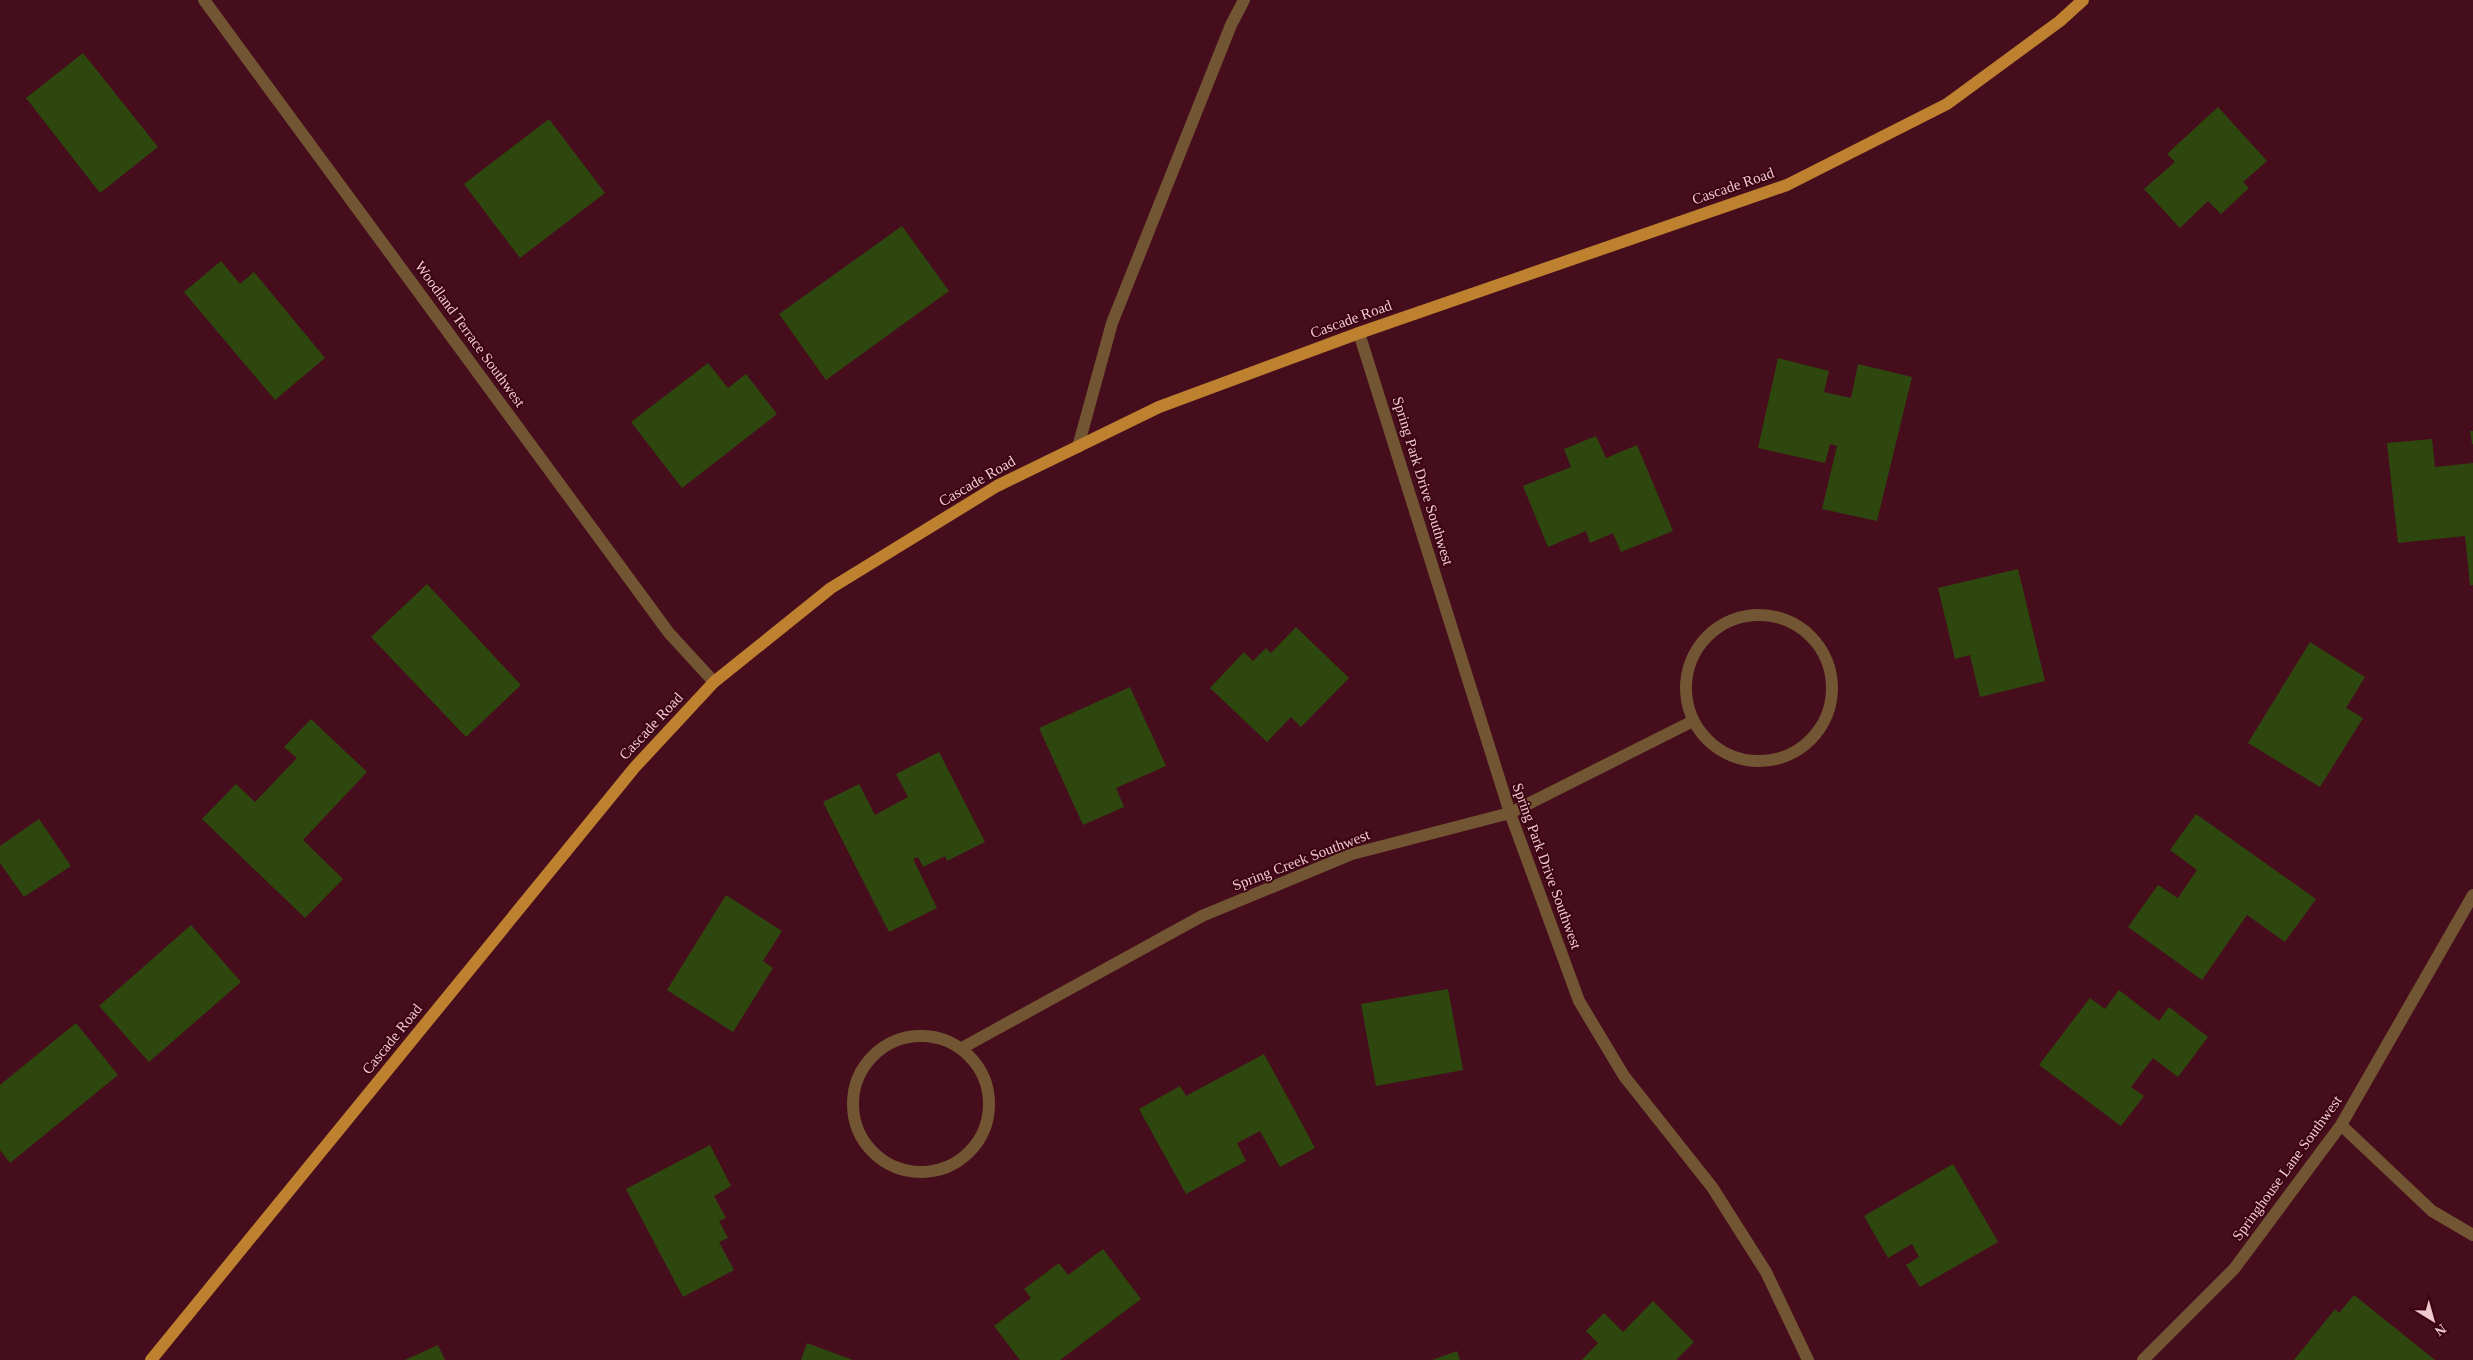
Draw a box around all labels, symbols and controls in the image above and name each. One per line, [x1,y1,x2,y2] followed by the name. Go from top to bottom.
[1690,164,1776,207] street label: Cascade Road
[412,258,529,410] street label: Woodland Terrace Southwest
[1308,297,1394,341] street label: Cascade Road
[1390,395,1457,568] street label: Spring Park Drive Southwest
[936,452,1018,509] street label: Cascade Road
[616,689,686,763] street label: Cascade Road
[1509,781,1585,952] street label: Spring Park Drive Southwest
[1230,826,1373,894] street label: Spring Creek Southwest
[359,1000,425,1077] street label: Cascade Road
[2229,1092,2345,1243] street label: Springhouse Lane Southwest
[2408,1295,2458,1345] north arrow
[2432,1321,2449,1339] text: N

